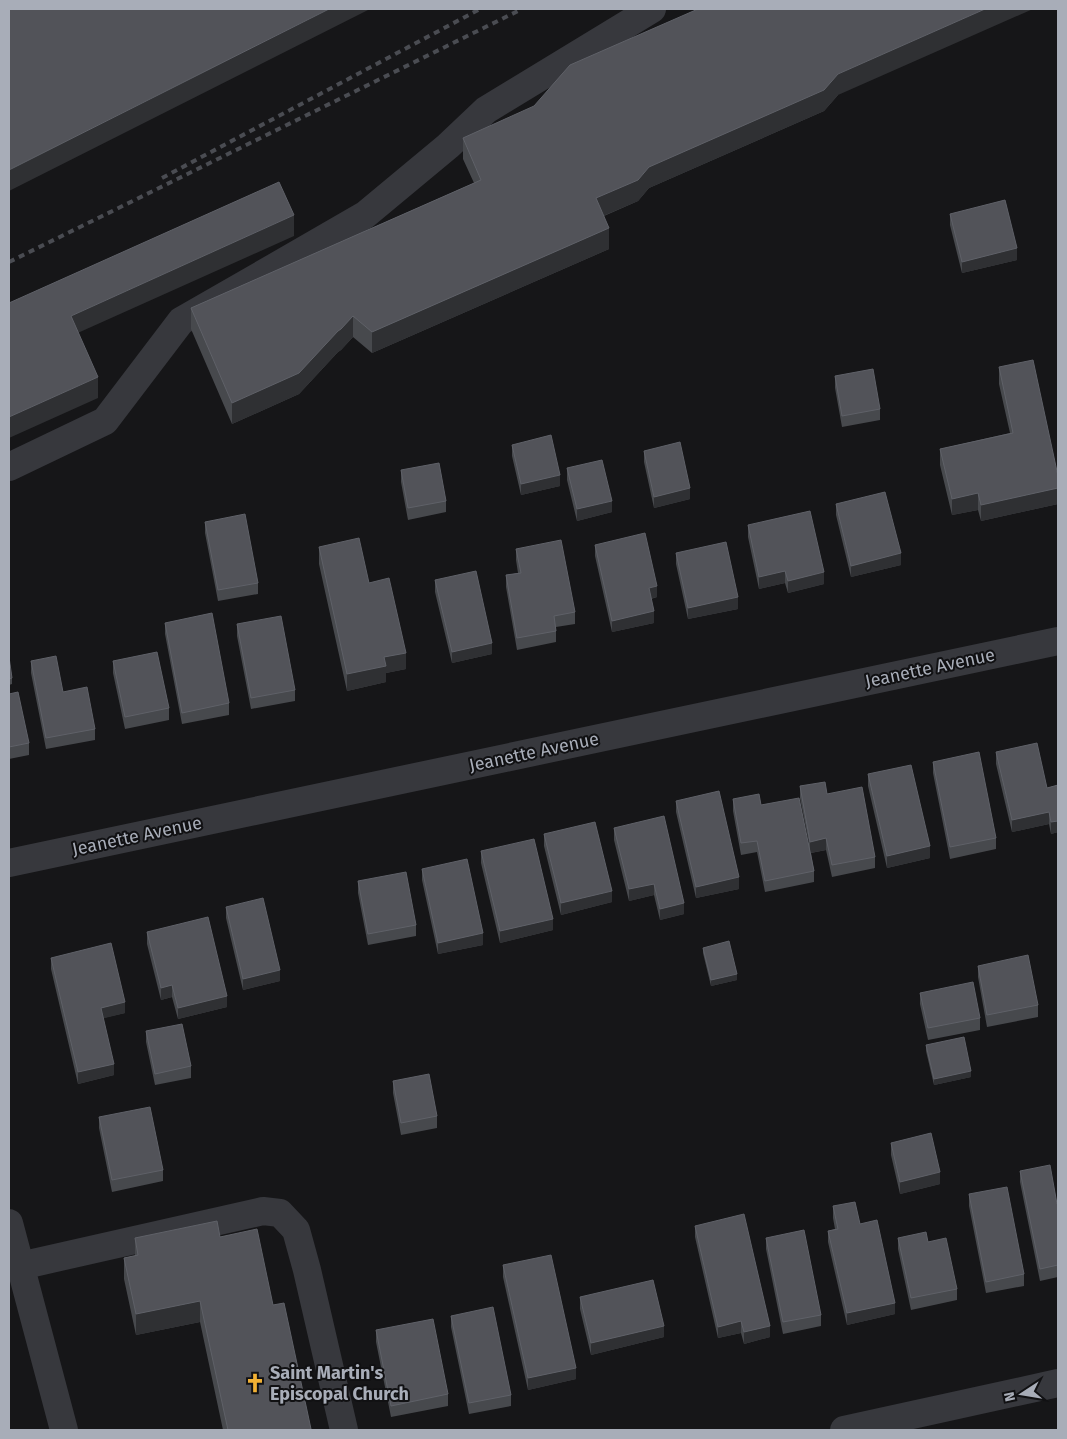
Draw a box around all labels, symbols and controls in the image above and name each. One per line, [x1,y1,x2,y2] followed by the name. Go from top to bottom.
[863,643,997,693] street label: Jeanette Avenue
[467,727,601,777] street label: Jeanette Avenue
[70,811,204,861] street label: Jeanette Avenue
[270,1362,409,1405] place label: Saint Martin's Episcopal Church
[997,1369,1047,1419] north arrow
[244,1372,266,1394] church icon: Saint Martin's Episcopal Church
[1000,1390,1019,1403] text: N

